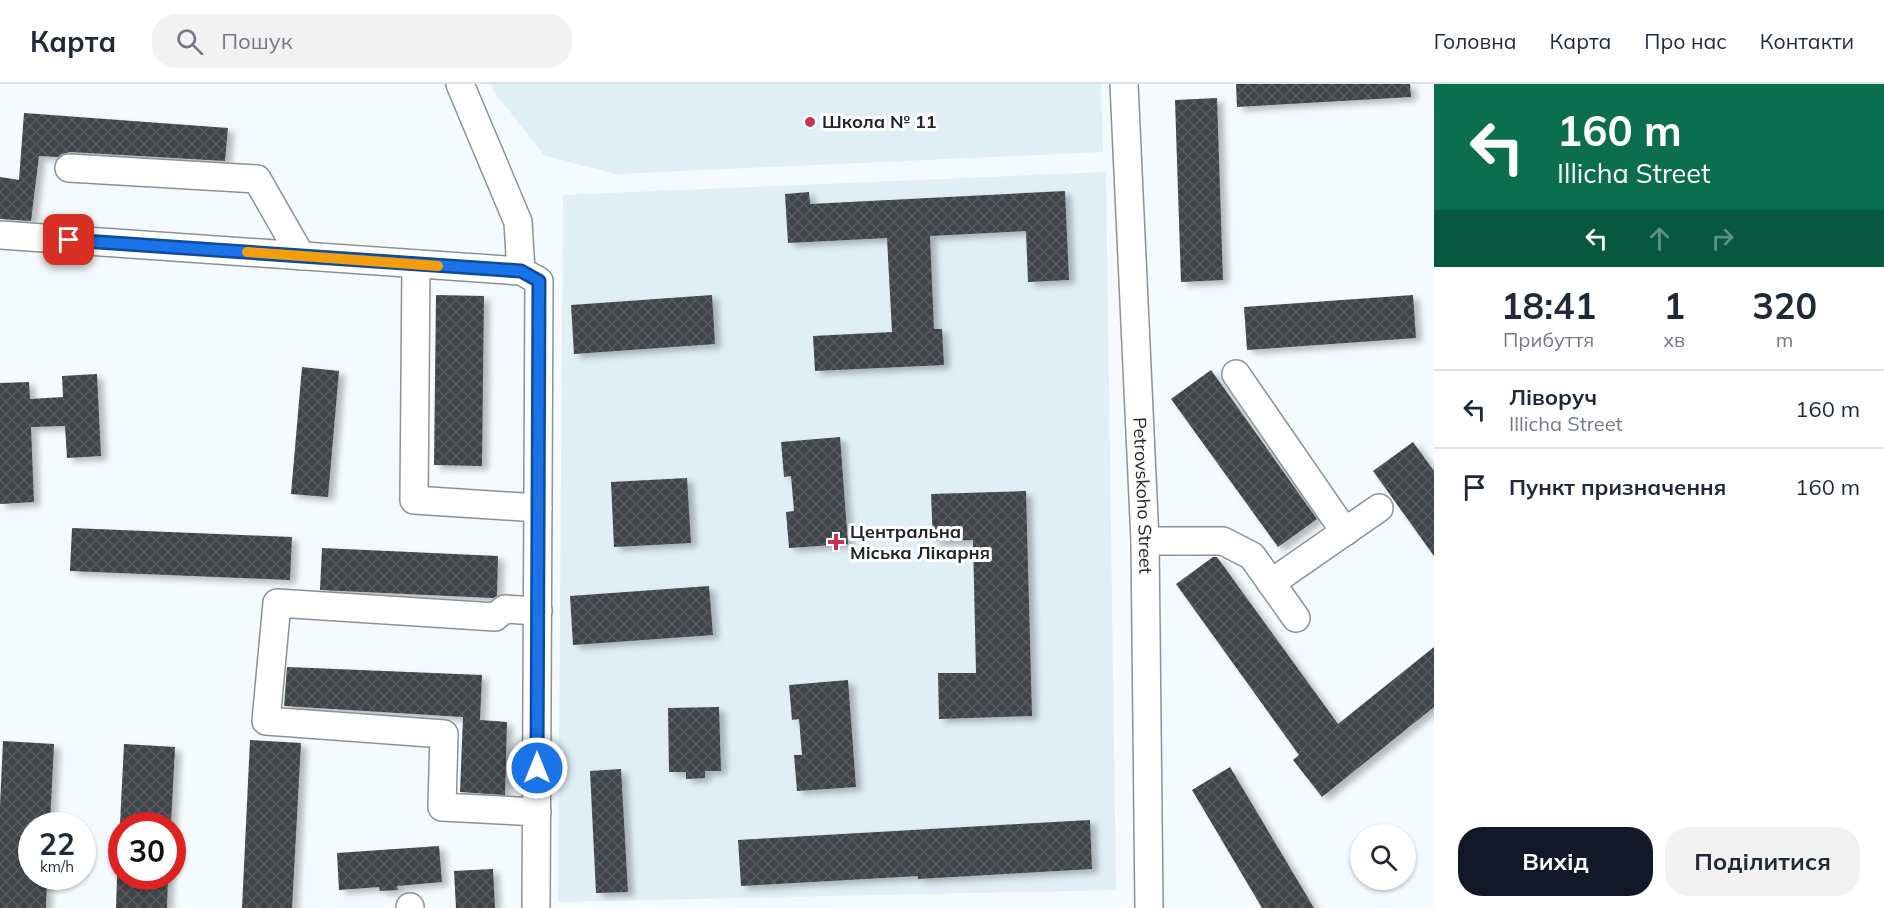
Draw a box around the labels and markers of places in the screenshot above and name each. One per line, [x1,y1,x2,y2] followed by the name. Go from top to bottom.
[822,110,937,133] place label: Школа № 11
[803,115,817,129] marker: Школа № 11
[43,214,94,265] pin
[850,520,990,564] place label: Центральна Міська Лікарня
[827,533,845,551] marker: Центральна Міська Лікарня

